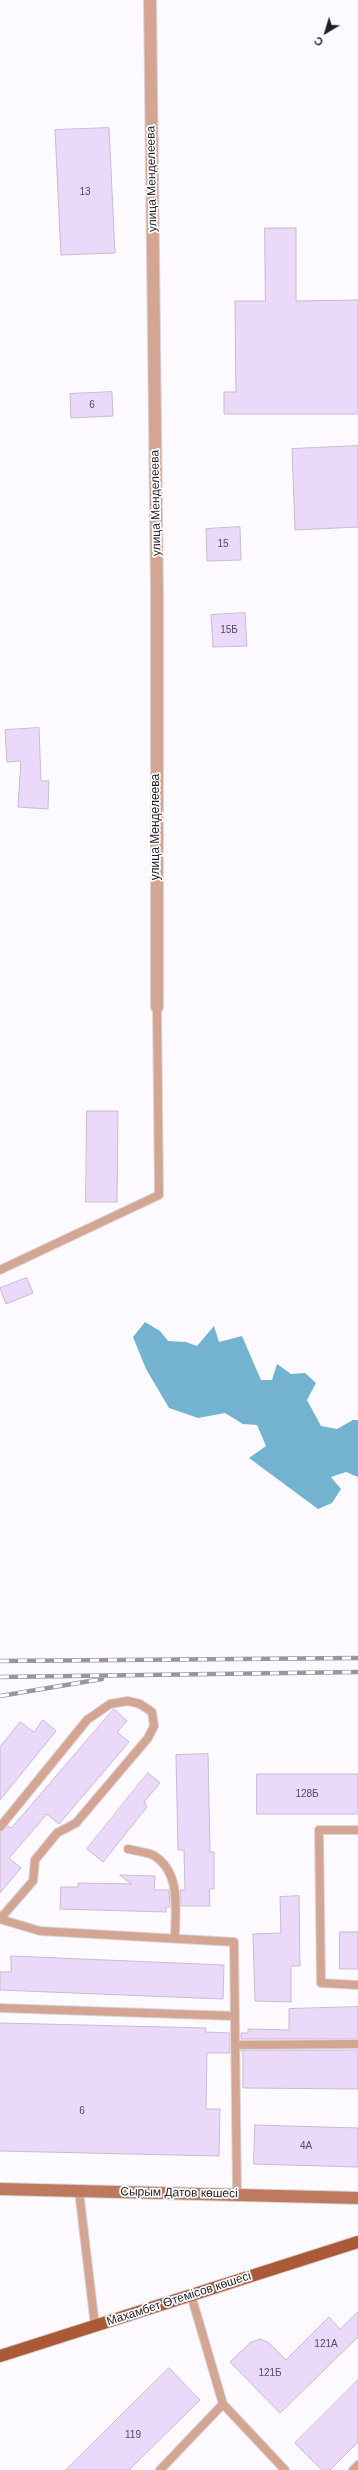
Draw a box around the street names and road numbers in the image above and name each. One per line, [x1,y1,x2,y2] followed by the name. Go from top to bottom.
[144,126,160,232] street label: улица Менделеева
[148,450,164,556] street label: улица Менделеева
[149,774,163,880] street label: улица Менделеева
[120,2185,238,2201] street label: Сырым Датов көшесі
[105,2269,253,2329] street label: Махамбет Өтемісов көшесі

